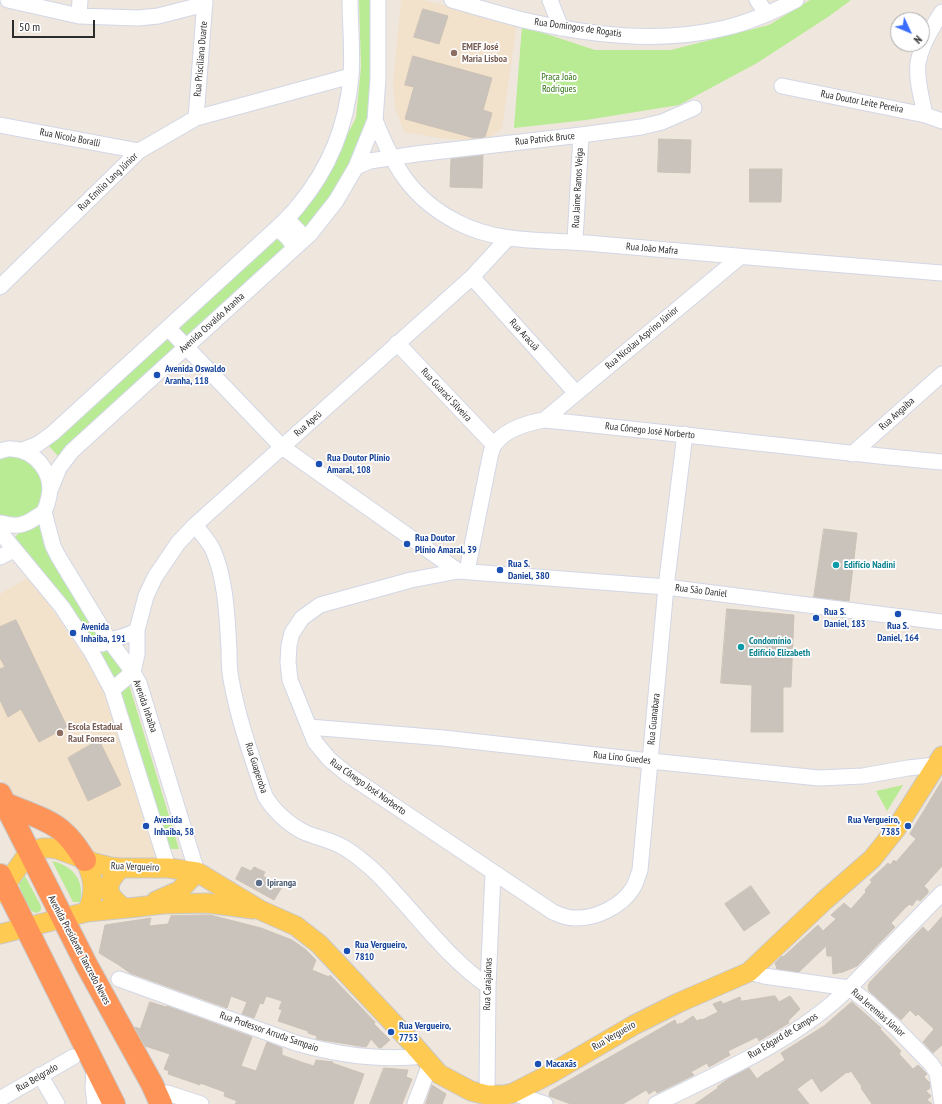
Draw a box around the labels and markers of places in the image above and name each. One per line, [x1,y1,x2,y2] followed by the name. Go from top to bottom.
[462,41,507,64] place label: EMEF José Maria Lisboa
[449,48,459,58] marker: EMEF José Maria Lisboa
[165,363,226,386] place label: Avenida Oswaldo Aranha, 118
[152,370,162,380] marker: Avenida Oswaldo Aranha, 118
[327,452,390,476] place label: Rua Doutor Plínio Amaral, 108
[314,459,324,469] marker: Rua Doutor Plínio Amaral, 108
[415,532,477,556] place label: Rua Doutor Plínio Amaral, 39
[402,539,412,549] marker: Rua Doutor Plínio Amaral, 39
[508,558,549,582] place label: Rua S. Daniel, 380
[844,559,895,571] place label: Edifício Nadini
[831,560,841,570] marker: Edifício Nadini
[495,565,505,575] marker: Rua S. Daniel, 380
[824,606,865,630] place label: Rua S. Daniel, 183
[893,609,903,619] marker: Rua S. Daniel, 164
[811,613,821,623] marker: Rua S. Daniel, 183
[877,620,919,644] place label: Rua S. Daniel, 164
[81,621,126,644] place label: Avenida Inhaiba, 191
[68,628,78,638] marker: Avenida Inhaiba, 191
[749,635,810,658] place label: Condomínio Edifício Elizabeth
[736,642,746,652] marker: Condomínio Edifício Elizabeth
[68,721,123,744] place label: Escola Estadual Raul Fonseca
[55,728,65,738] marker: Escola Estadual Raul Fonseca
[154,814,194,838] place label: Avenida Inhaiba, 58
[848,814,900,838] place label: Rua Vergueiro, 7385
[141,821,151,831] marker: Avenida Inhaiba, 58
[903,821,913,831] marker: Rua Vergueiro, 7385
[267,877,296,889] place label: Ipiranga
[254,878,264,888] marker: Ipiranga
[355,939,407,962] place label: Rua Vergueiro, 7810
[342,946,352,956] marker: Rua Vergueiro, 7810
[399,1020,451,1044] place label: Rua Vergueiro, 7753
[386,1027,396,1037] marker: Rua Vergueiro, 7753
[546,1058,576,1070] place label: Macaxãs
[533,1059,543,1069] marker: Macaxãs

